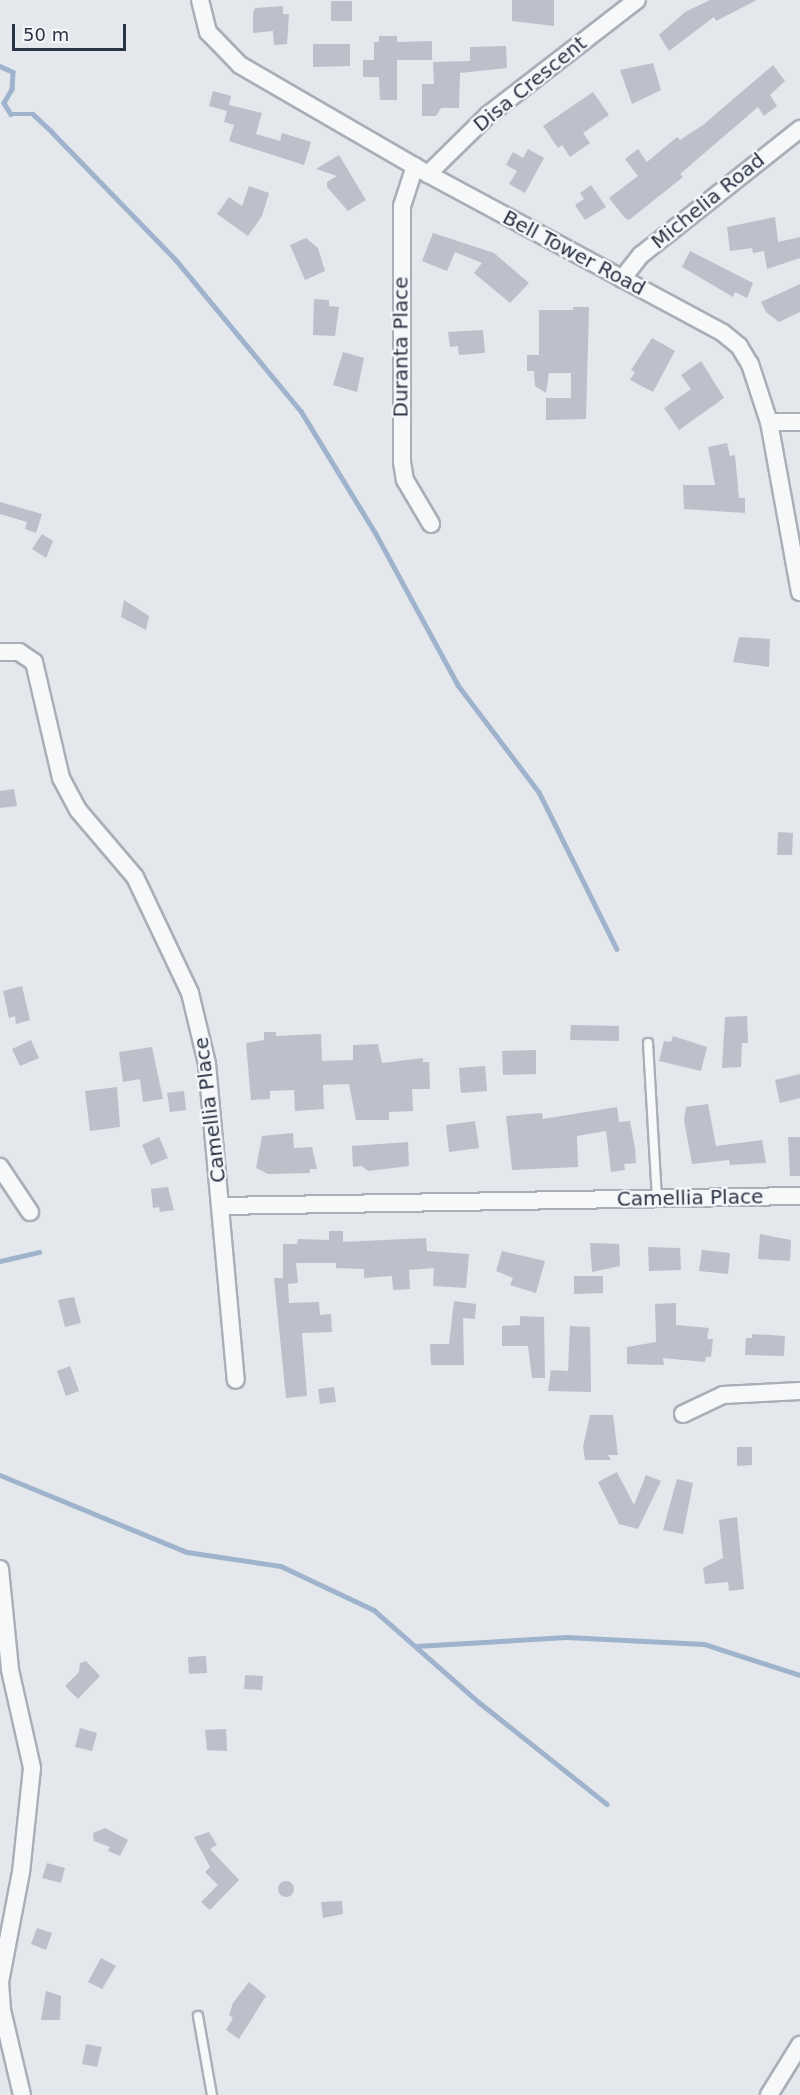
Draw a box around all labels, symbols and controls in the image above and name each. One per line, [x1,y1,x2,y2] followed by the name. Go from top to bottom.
[15,12,129,50] scale bar
[23,24,69,45] text: 50 m
[469,31,591,137] street label: Disa Crescent
[647,148,769,254] street label: Michelia Road
[499,205,649,301] street label: Bell Tower Road
[389,277,413,417] street label: Duranta Place
[189,1036,231,1184] street label: Camellia Place
[617,1185,763,1211] street label: Camellia Place

